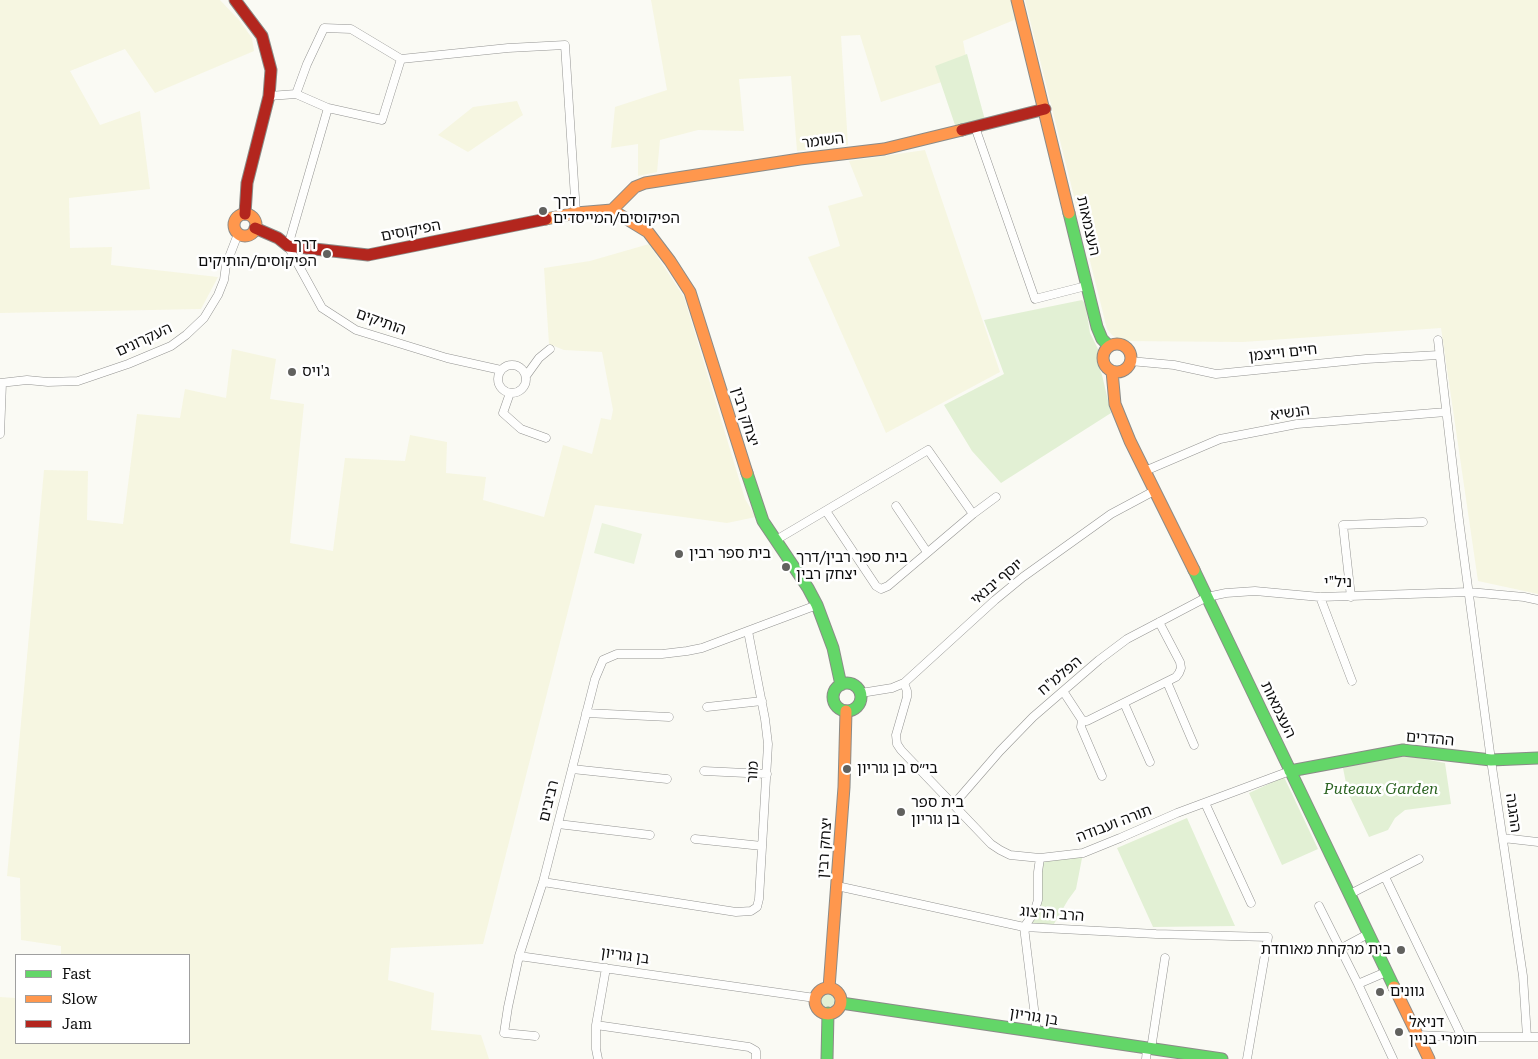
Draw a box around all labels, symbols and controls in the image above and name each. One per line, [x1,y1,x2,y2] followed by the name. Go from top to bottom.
[801,129,845,153] street label: השומר
[553,193,680,228] place label: דרך הפיקוסים/המייסדים
[1072,194,1104,258] street label: העצמאות
[537,205,549,217] marker: דרך הפיקוסים/המייסדים
[380,216,442,246] street label: הפיקוסים
[198,236,317,271] place label: דרך הפיקוסים/הותיקים
[321,248,333,260] marker: דרך הפיקוסים/הותיקים
[353,305,409,339] street label: הותיקים
[113,319,175,361] street label: העקרונים
[1248,340,1318,366] street label: חיים וייצמן
[302,363,330,381] place label: ג'ויס
[286,366,298,378] marker: ג'ויס
[727,385,763,449] street label: יצחק רבין
[1269,401,1311,425] street label: הנשיא
[689,545,771,563] place label: בית ספר רבין
[673,548,685,560] marker: בית ספר רבין
[796,549,908,584] place label: בית ספר רבין/דרך יצחק רבין
[967,555,1027,609] street label: יוסף יבנאי
[780,561,792,573] marker: בית ספר רבין/דרך יצחק רבין
[1324,574,1352,592] street label: ניל"י
[1034,653,1086,699] street label: הפלמ"ח
[1257,679,1299,741] street label: העצמאות
[1405,728,1455,750] street label: ההדרים
[743,760,763,784] street label: מור
[857,760,938,778] place label: בי״ס בן גוריון
[841,763,853,775] marker: בי״ס בן גוריון
[535,778,563,824] street label: רביבים
[1324,781,1438,799] park label: Puteaux Garden
[1501,792,1525,834] street label: ההגנה
[911,794,964,829] place label: בית ספר בן גוריון
[1074,801,1154,847] street label: תורה ועבודה
[895,806,907,818] marker: בית ספר בן גוריון
[814,817,836,879] street label: יצחק רבין
[1019,902,1085,926] street label: הרב הרצוג
[1261,941,1391,959] place label: בית מרקחת מאוחדת
[599,944,651,968] street label: בן גוריון
[1395,944,1407,956] marker: בית מרקחת מאוחדת
[15,954,190,1044] legend
[62,965,91,983] text: Fast
[1390,983,1424,1001] place label: גוונים
[1374,986,1386,998] marker: גוונים
[62,990,97,1008] text: Slow
[1008,1004,1060,1030] street label: בן גוריון
[1409,1014,1477,1049] place label: דניאל חומרי בניין
[62,1015,92,1033] text: Jam
[1393,1026,1405,1038] marker: דניאל חומרי בניין

